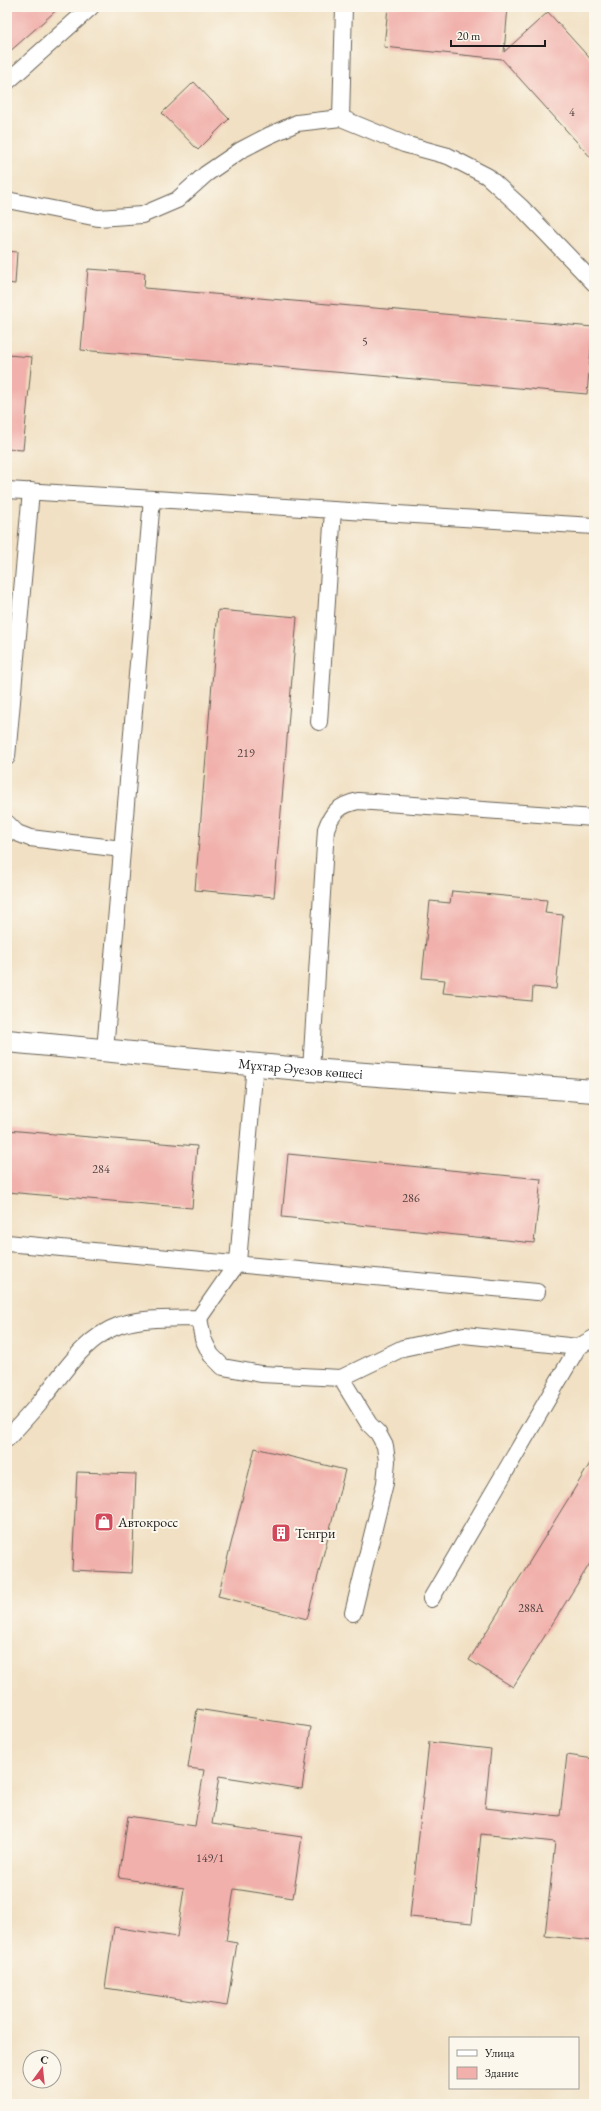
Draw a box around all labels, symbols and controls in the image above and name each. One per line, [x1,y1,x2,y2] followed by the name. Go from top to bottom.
[451,22,545,48] scale bar
[457,28,481,44] text: 20 m
[569,104,575,120] house number: 4
[362,333,368,349] house number: 5
[237,745,255,761] house number: 219
[238,1054,364,1083] street label: Мұхтар Әуезов көшесі
[92,1161,110,1177] house number: 284
[402,1190,420,1206] house number: 286
[93,1511,115,1533] shop icon: Автокросс
[117,1513,179,1531] place label: Автокросс
[270,1522,292,1544] building icon: Тенгри
[295,1524,336,1542] place label: Тенгри
[518,1600,544,1616] house number: 288А
[196,1850,224,1866] house number: 149/1
[449,2037,579,2089] legend
[484,2045,515,2061] text: Улица
[22,2049,62,2089] north arrow
[39,2052,50,2067] text: С
[485,2065,519,2081] text: Здание

